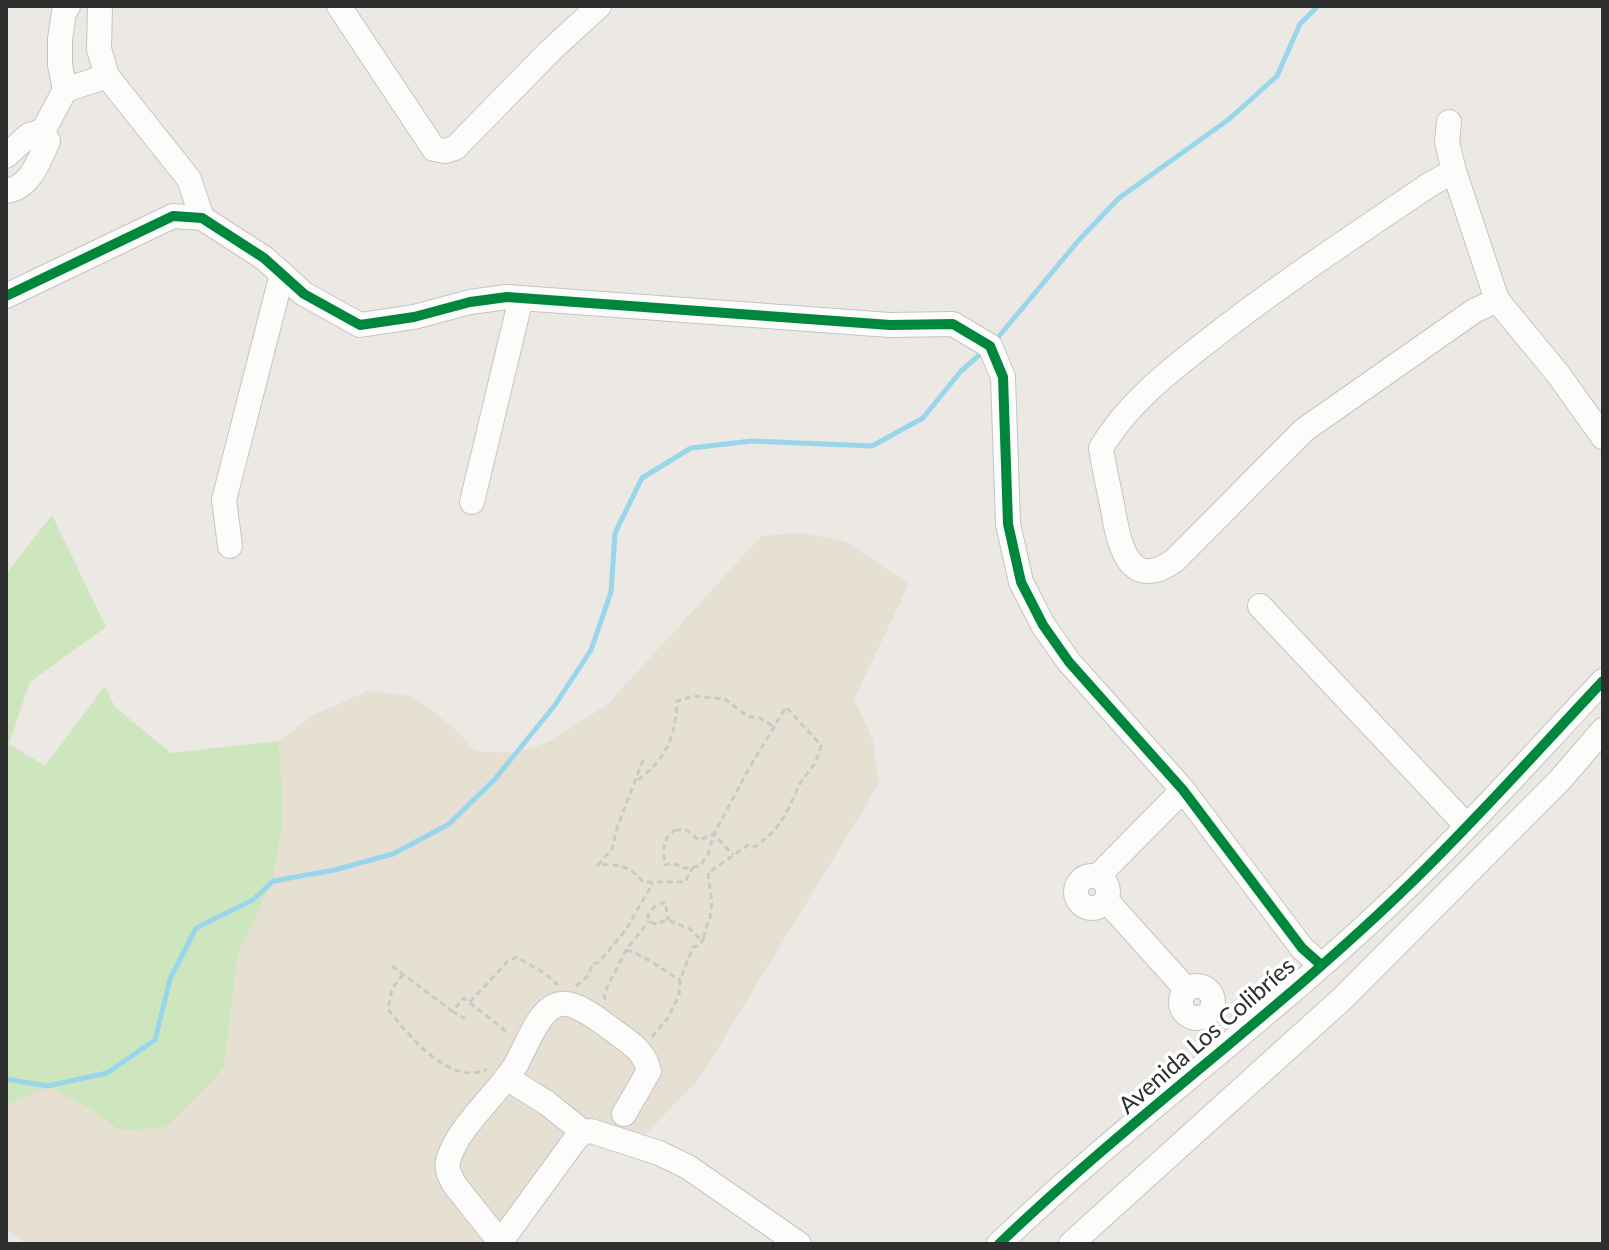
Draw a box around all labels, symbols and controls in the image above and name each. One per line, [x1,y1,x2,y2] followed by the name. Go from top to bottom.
[1113,952,1301,1120] street label: Avenida Los Colibríes

